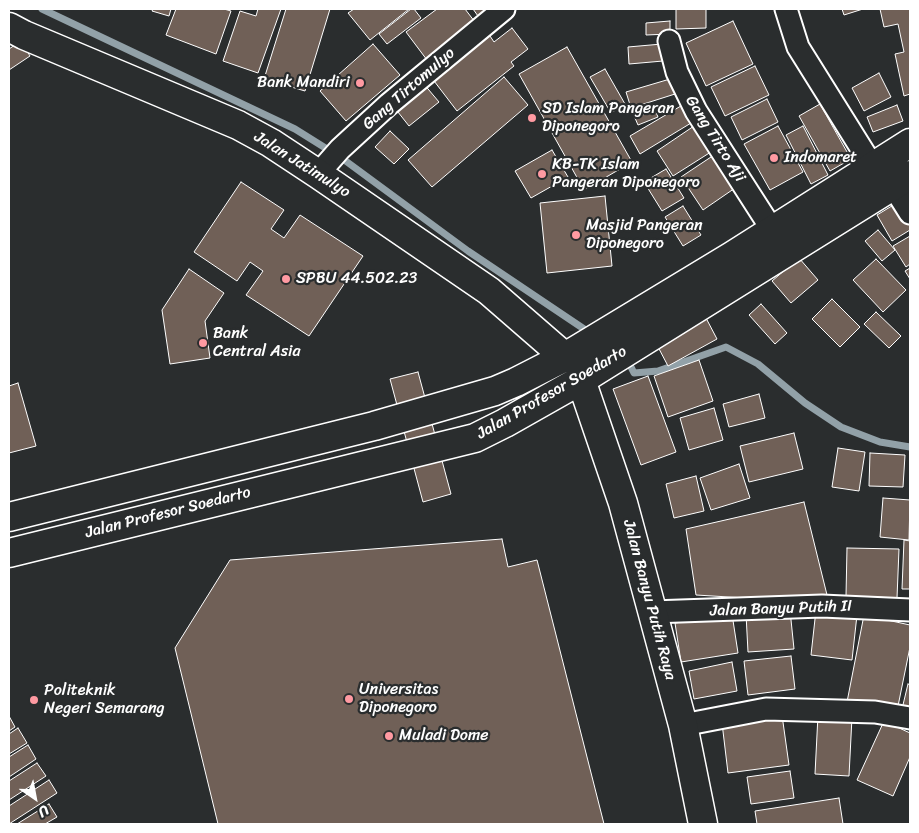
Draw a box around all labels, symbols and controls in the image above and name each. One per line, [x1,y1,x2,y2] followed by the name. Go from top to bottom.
[359,44,459,134] street label: Gang Tirtomulyo
[257,73,350,93] place label: Bank Mandiri
[354,77,366,89] marker: Bank Mandiri
[681,92,749,186] street label: Gang Tirto Aji
[542,99,674,137] place label: SD Islam Pangeran Diponegoro
[526,112,538,124] marker: SD Islam Pangeran Diponegoro
[250,128,354,202] street label: Jalan Jatimulyo
[784,148,857,168] place label: Indomaret
[768,152,780,164] marker: Indomaret
[552,155,700,193] place label: KB-TK Islam Pangeran Diponegoro
[536,168,548,180] marker: KB-TK Islam Pangeran Diponegoro
[586,216,703,254] place label: Masjid Pangeran Diponegoro
[570,229,582,241] marker: Masjid Pangeran Diponegoro
[296,269,417,289] place label: SPBU 44.502.23
[280,273,292,285] marker: SPBU 44.502.23
[213,324,300,362] place label: Bank Central Asia
[197,337,209,349] marker: Bank Central Asia
[474,342,630,444] street label: Jalan Profesor Soedarto
[83,483,253,543] street label: Jalan Profesor Soedarto
[618,518,680,682] street label: Jalan Banyu Putih Raya
[710,597,852,621] street label: Jalan Banyu Putih II
[359,680,438,718] place label: Universitas Diponegoro
[44,681,165,719] place label: Politeknik Negeri Semarang
[343,693,355,705] marker: Universitas Diponegoro
[28,694,40,706] marker: Politeknik Negeri Semarang
[399,726,488,746] place label: Muladi Dome
[383,730,395,742] marker: Muladi Dome
[10,773,60,823] north arrow
[33,798,54,824] text: U

